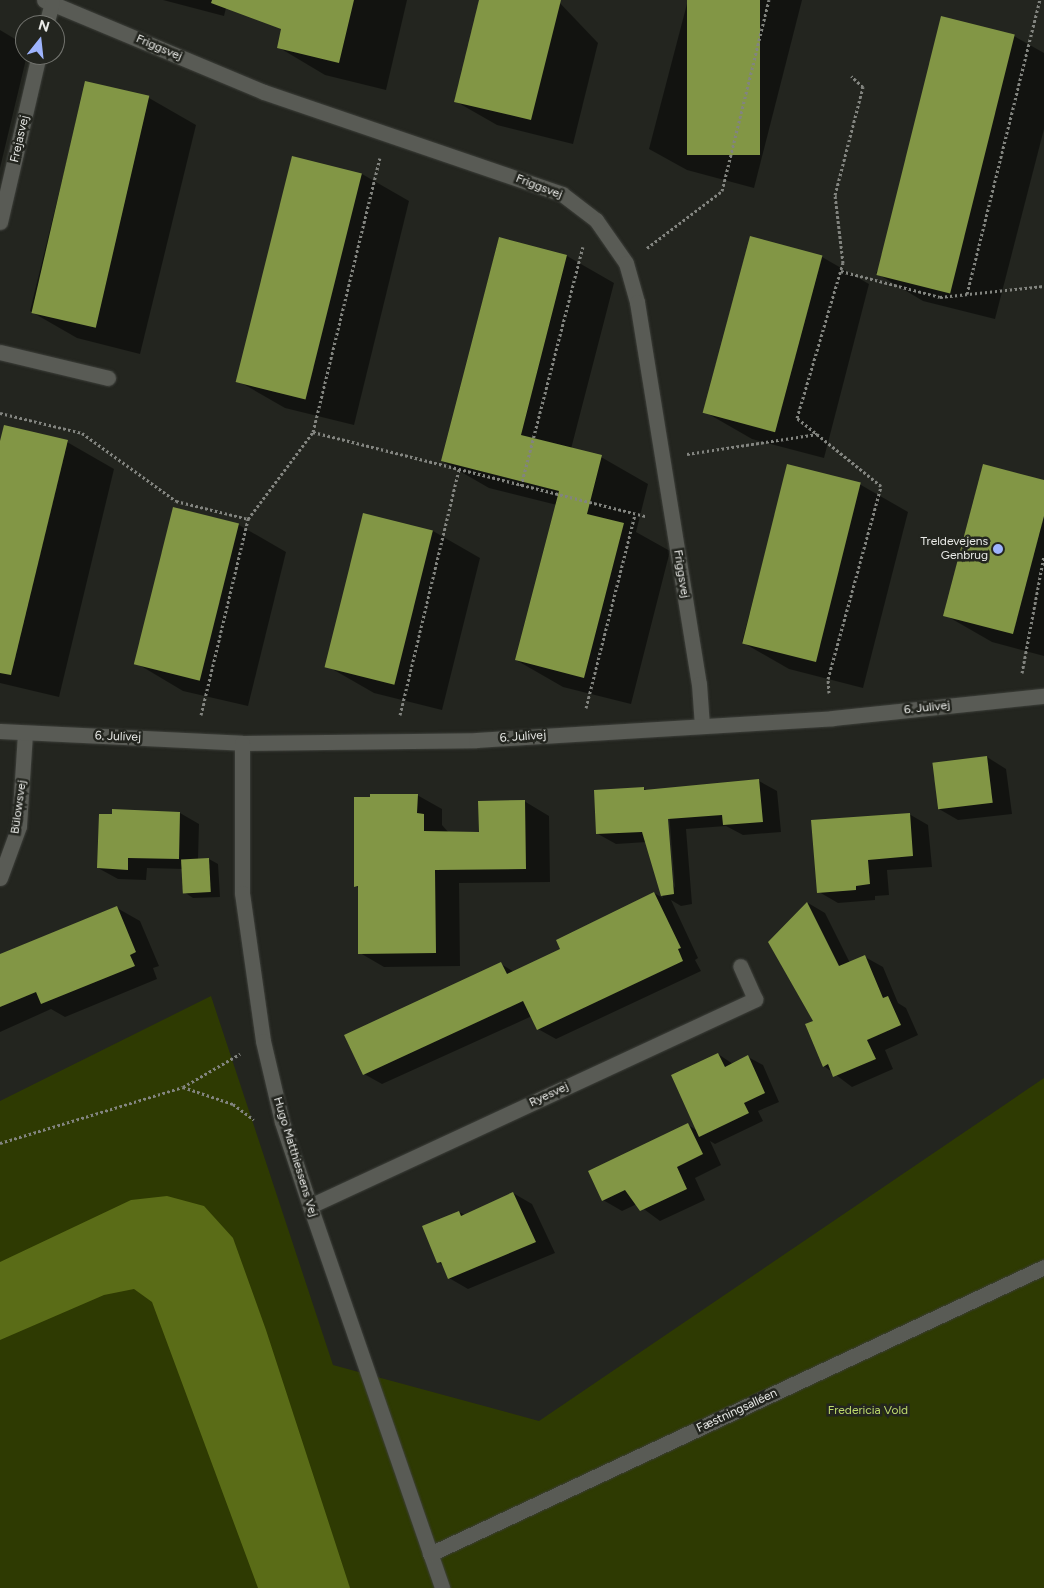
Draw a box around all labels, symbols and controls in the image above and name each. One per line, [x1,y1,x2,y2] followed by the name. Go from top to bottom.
[15,15,65,65] north arrow
[36,16,52,36] text: N
[134,32,184,64] street label: Friggsvej
[8,114,32,164] street label: Frejasvej
[514,172,564,202] street label: Friggsvej
[921,535,988,563] place label: Treldevejens Genbrug
[992,543,1004,555] marker: Treldevejens Genbrug
[670,549,692,599] street label: Friggsvej
[903,698,951,718] street label: 6. Julivej
[499,728,547,746] street label: 6. Julivej
[95,729,141,745] street label: 6. Julivej
[8,779,30,835] street label: Bülowsvej
[527,1080,571,1110] street label: Ryesvej
[270,1095,320,1219] street label: Hugo Matthiessens Vej
[694,1386,780,1436] street label: Fæstningsalléen
[828,1404,908,1418] park label: Fredericia Vold

